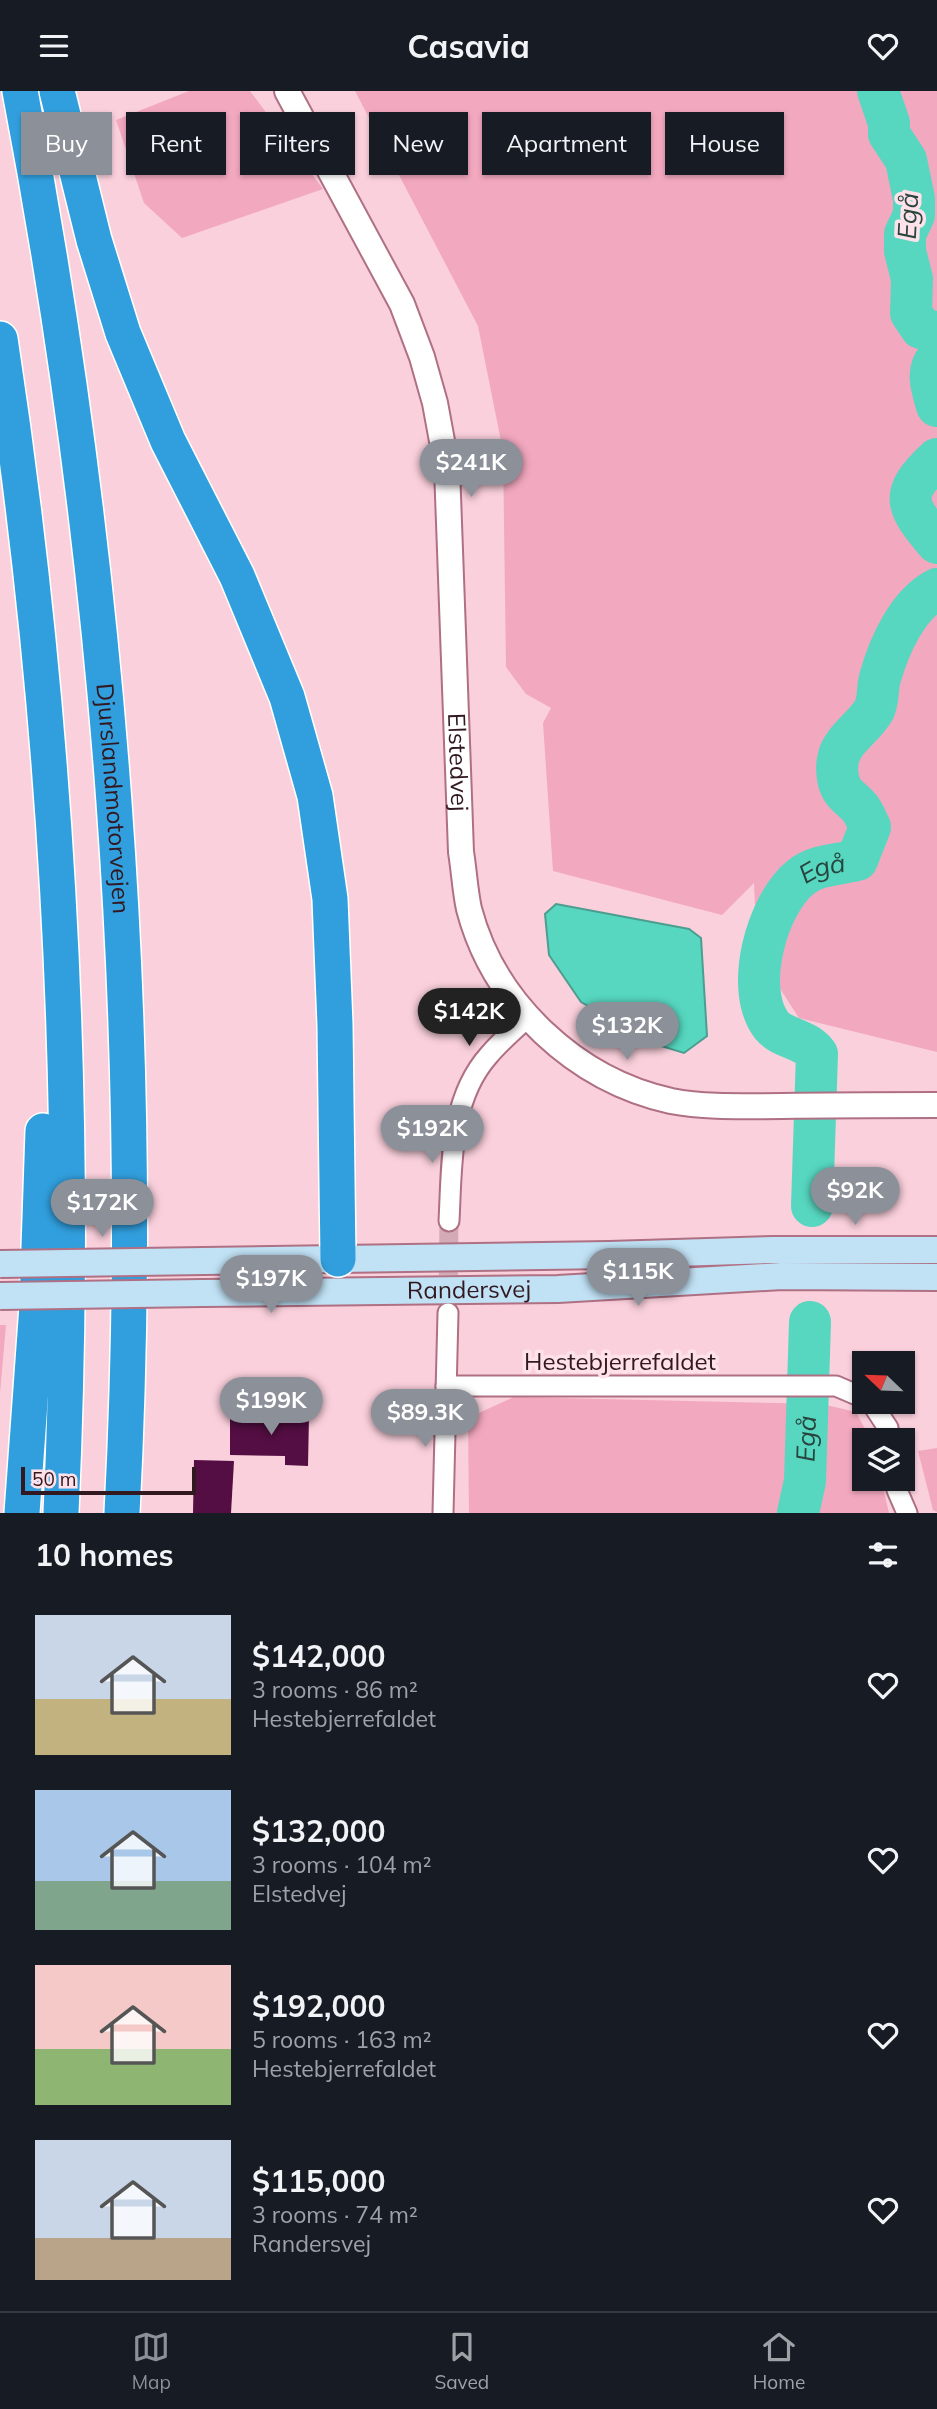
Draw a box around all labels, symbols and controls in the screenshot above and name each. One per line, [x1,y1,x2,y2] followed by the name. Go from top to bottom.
[407,26,530,66] text: Casavia
[35,27,73,65] icon: menu
[864,27,902,65] icon: heart
[21,112,112,175] chip: Buy
[126,112,226,175] chip: Rent
[240,112,355,175] chip: Filters
[369,112,468,175] chip: New
[482,112,651,175] chip: Apartment
[665,112,784,175] chip: House
[890,192,925,240] water label: Egå
[422,439,520,499] pin: $241K
[436,447,506,476] text: $241K
[90,682,137,915] street label: Djurslandmotorvejen
[442,712,476,812] street label: Elstedvej
[792,846,847,890] water label: Egå
[420,989,518,1048] pin: $142K
[434,996,504,1025] text: $142K
[578,1003,676,1062] pin: $132K
[592,1010,662,1039] text: $132K
[383,1105,481,1165] pin: $192K
[397,1113,467,1142] text: $192K
[814,1167,896,1227] pin: $92K
[827,1175,883,1204] text: $92K
[53,1179,151,1239] pin: $172K
[67,1187,137,1216] text: $172K
[589,1249,687,1308] pin: $115K
[222,1255,320,1315] pin: $197K
[603,1256,673,1285] text: $115K
[236,1263,306,1292] text: $197K
[407,1273,531,1305] street label: Randersvej
[524,1346,716,1376] street label: Hestebjerrefaldet
[852,1351,915,1414] north arrow
[852,1351,915,1491] map controls
[222,1377,320,1437] pin: $199K
[236,1385,306,1414] text: $199K
[368,1389,482,1449] pin: $89.3K
[387,1397,463,1426] text: $89.3K
[789,1415,823,1463] water label: Egå
[852,1428,915,1491] button: layers
[21,1464,196,1496] scale bar
[32,1467,76,1491] text: 50 m
[35,1536,174,1574] text: 10 homes
[864,1536,902,1574] icon: filters
[252,1637,385,1675] text: $142,000
[91,1643,175,1727] icon: home
[864,1666,902,1704] icon: heart
[252,1675,418,1704] text: 3 rooms · 86 m²
[252,1704,436,1733] text: Hestebjerrefaldet
[252,1812,385,1850] text: $132,000
[91,1818,175,1902] icon: home
[864,1841,902,1879] icon: heart
[252,1850,432,1879] text: 3 rooms · 104 m²
[252,1879,347,1908] text: Elstedvej
[252,1987,385,2025] text: $192,000
[91,1993,175,2077] icon: home
[864,2016,902,2054] icon: heart
[252,2025,432,2054] text: 5 rooms · 163 m²
[252,2054,436,2083] text: Hestebjerrefaldet
[252,2162,385,2200] text: $115,000
[91,2168,175,2252] icon: home
[864,2191,902,2229] icon: heart
[252,2200,418,2229] text: 3 rooms · 74 m²
[252,2229,371,2258] text: Randersvej
[132,2328,171,2394] tab: Map
[434,2328,489,2394] tab: Saved
[753,2328,805,2394] tab: Home

